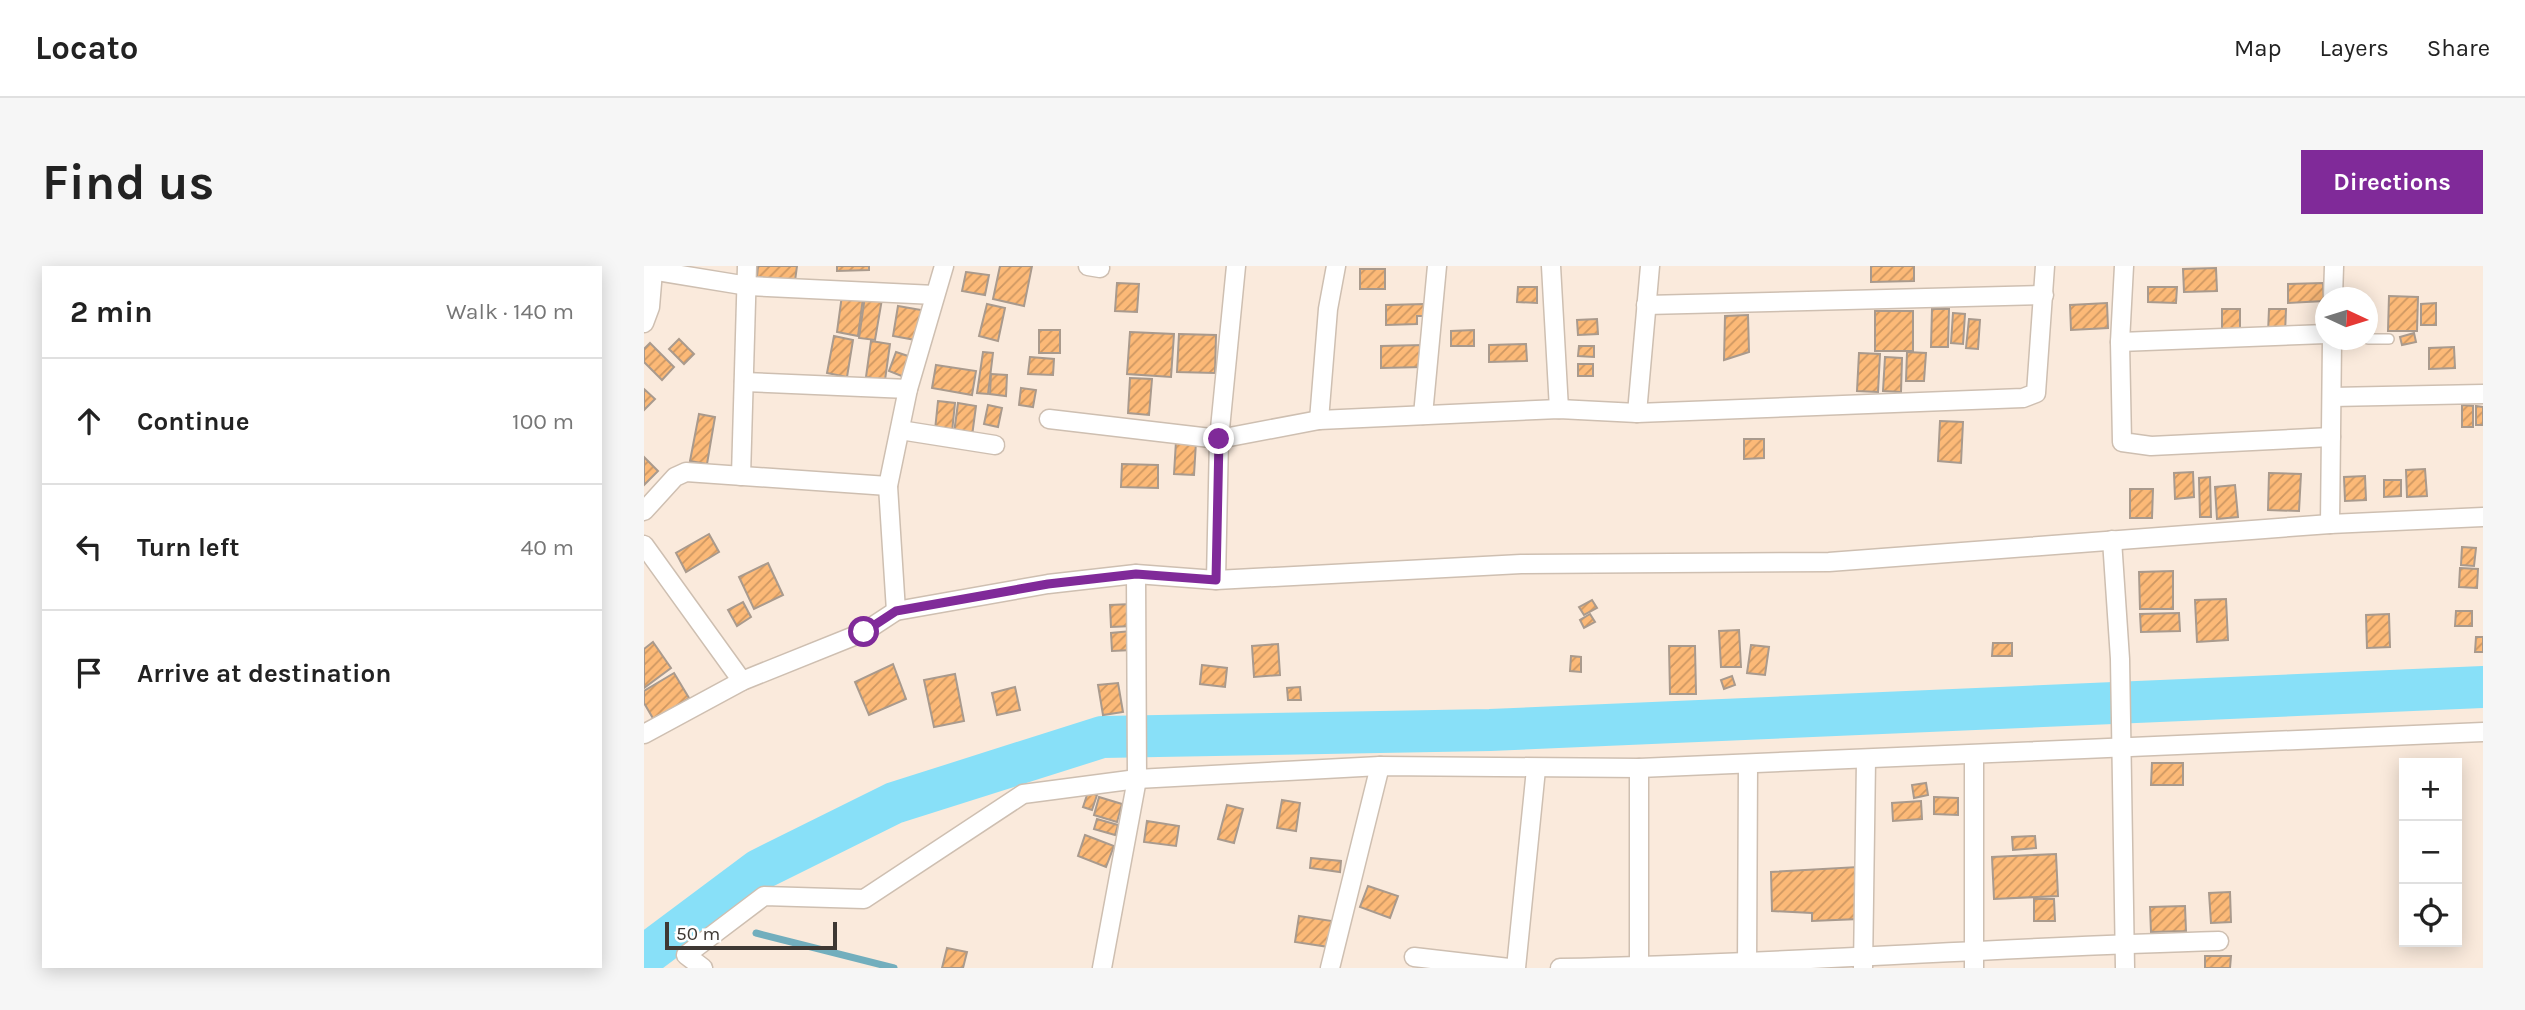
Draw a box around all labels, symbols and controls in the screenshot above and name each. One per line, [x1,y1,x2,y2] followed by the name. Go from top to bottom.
[35,29,138,67] text: Locato
[2234,34,2282,62] text: Map
[2320,34,2389,62] text: Layers
[2427,34,2490,62] text: Share
[2301,150,2483,214] button: Directions
[42,154,214,211] text: Find us
[2315,287,2378,350] north arrow
[70,294,153,330] text: 2 min
[446,298,574,325] text: Walk · 140 m
[70,402,108,440] icon: ahead
[137,406,249,437] text: Continue
[512,408,574,435] text: 100 m
[1203,423,1234,454] route end
[70,528,108,566] icon: left
[137,532,239,563] text: Turn left
[521,534,574,561] text: 40 m
[848,616,879,647] route start
[70,654,108,692] icon: arrive
[137,658,391,689] text: Arrive at destination
[2399,758,2462,947] map controls
[2399,758,2462,821] button: +
[2399,821,2462,884] button: −
[2399,884,2462,947] button: locate
[665,919,836,951] scale bar
[676,923,720,945] text: 50 m

